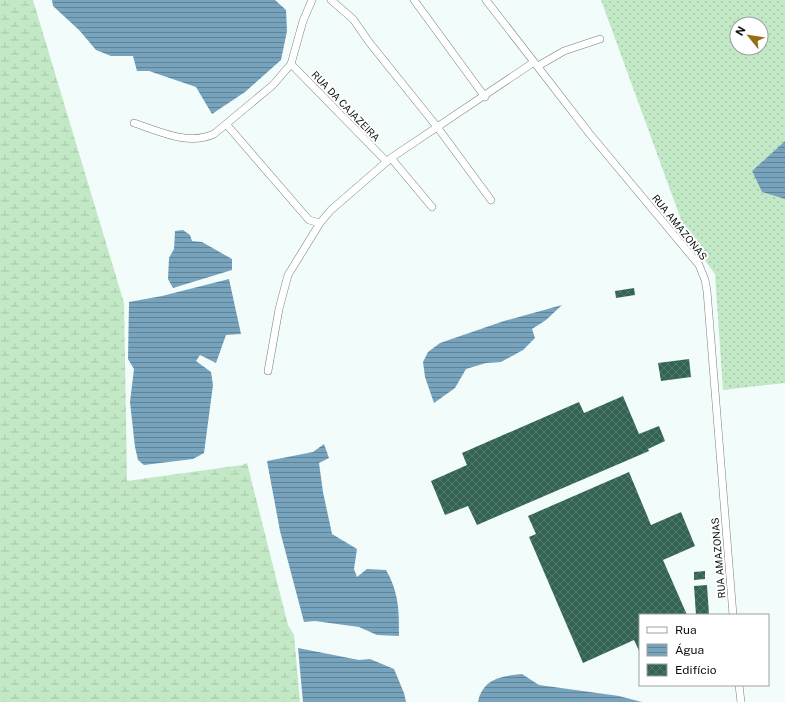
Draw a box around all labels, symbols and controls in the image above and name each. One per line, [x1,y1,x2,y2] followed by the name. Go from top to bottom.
[729,16,769,56] north arrow
[733,24,748,38] text: N
[309,68,383,144] street label: RUA DA CAJAZEIRA
[650,192,710,262] street label: RUA AMAZONAS
[708,517,727,599] street label: RUA AMAZONAS
[639,614,769,686] legend
[675,623,697,637] text: Rua
[675,643,704,657] text: Água
[675,663,717,677] text: Edifício

